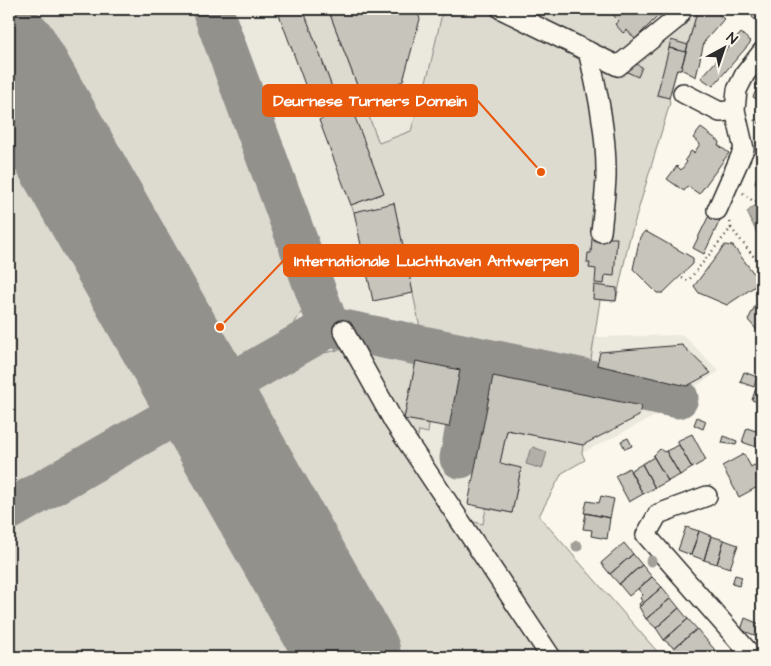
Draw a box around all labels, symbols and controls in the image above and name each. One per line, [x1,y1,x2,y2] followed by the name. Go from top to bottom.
[698,22,748,72] north arrow
[722,28,742,49] text: N
[263,85,477,116] callout: Deurnese Turners Domein
[273,90,467,112] text: Deurnese Turners Domein
[284,245,578,276] callout: Internationale Luchthaven Antwerpen
[294,250,568,272] text: Internationale Luchthaven Antwerpen

